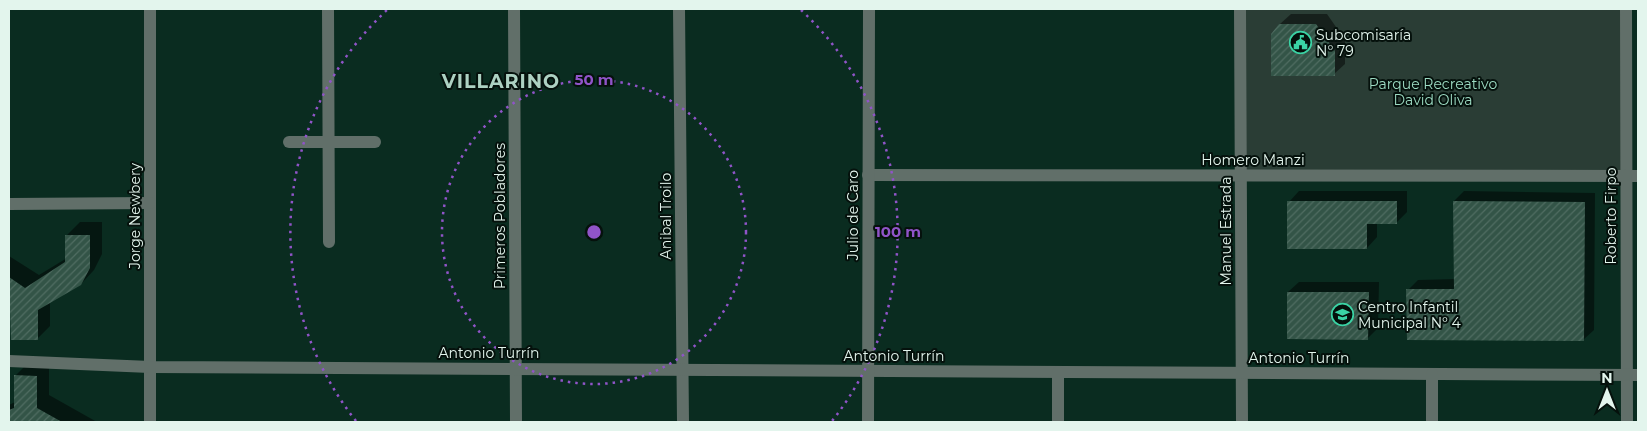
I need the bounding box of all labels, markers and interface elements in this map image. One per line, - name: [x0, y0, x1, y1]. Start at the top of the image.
- place label: Subcomisaría N° 79: [1316, 26, 1411, 60]
- public building icon: Subcomisaría N° 79: [1288, 31, 1312, 55]
- district label: VILLARINO: [441, 70, 560, 93]
- text: 50 m: [574, 70, 614, 89]
- park label: Parque Recreativo David Oliva: [1369, 75, 1498, 109]
- street label: Primeros Pobladores: [491, 143, 509, 289]
- street label: Homero Manzi: [1201, 151, 1305, 169]
- street label: Jorge Newbery: [126, 163, 144, 270]
- street label: Roberto Firpo: [1602, 167, 1620, 264]
- street label: Julio de Caro: [844, 170, 862, 261]
- street label: Anibal Troilo: [657, 172, 675, 259]
- street label: Manuel Estrada: [1217, 176, 1235, 286]
- text: 100 m: [875, 222, 921, 241]
- centre of rings: [585, 223, 603, 241]
- place label: Centro Infantil Municipal N° 4: [1358, 298, 1462, 332]
- school or university icon: Centro Infantil Municipal N° 4: [1330, 303, 1354, 327]
- street label: Antonio Turrín: [439, 344, 539, 362]
- street label: Antonio Turrín: [844, 347, 944, 365]
- street label: Antonio Turrín: [1249, 349, 1349, 367]
- north arrow: [1582, 366, 1632, 416]
- text: N: [1601, 369, 1613, 387]

